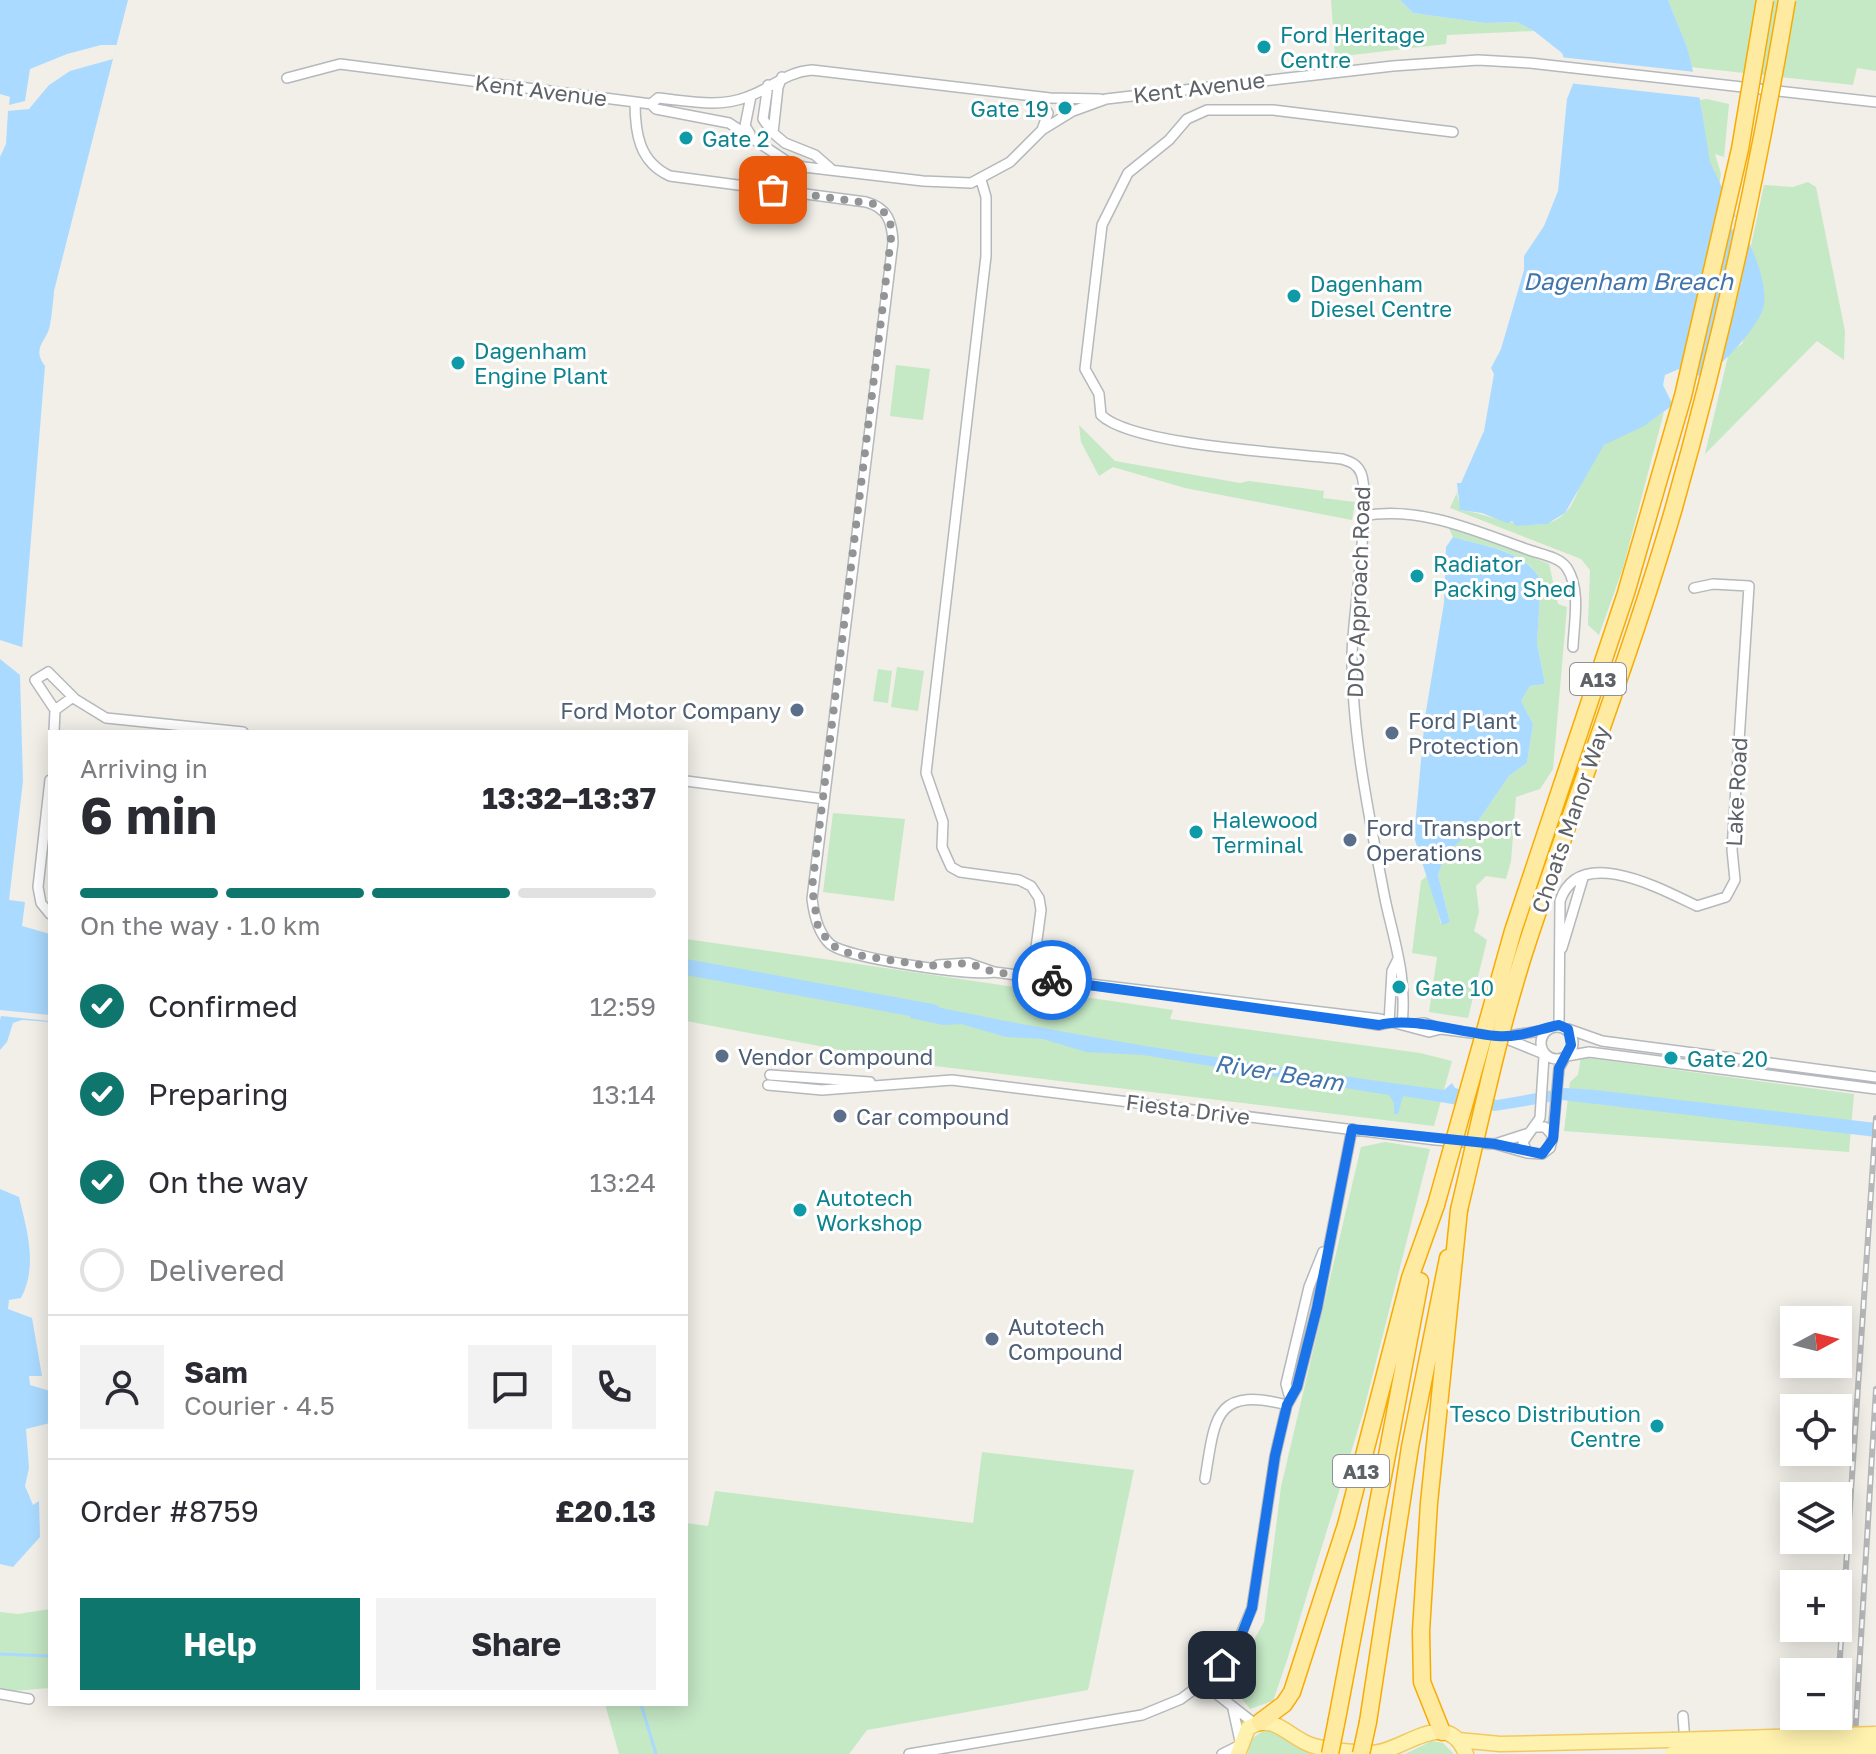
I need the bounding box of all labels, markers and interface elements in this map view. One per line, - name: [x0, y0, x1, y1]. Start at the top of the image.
- place label: Ford Heritage Centre: [1280, 21, 1425, 73]
- marker: Ford Heritage Centre: [1255, 38, 1273, 56]
- street label: Kent Avenue: [1131, 66, 1267, 108]
- street label: Kent Avenue: [473, 69, 609, 111]
- place label: Gate 19: [970, 95, 1049, 122]
- marker: Gate 19: [1056, 99, 1074, 117]
- place label: Gate 2: [702, 125, 770, 152]
- marker: Gate 2: [677, 129, 695, 147]
- pin: [739, 156, 807, 224]
- icon: bag: [751, 168, 795, 212]
- water label: Dagenham Breach: [1523, 266, 1734, 296]
- place label: Dagenham Diesel Centre: [1310, 270, 1452, 322]
- marker: Dagenham Diesel Centre: [1285, 287, 1303, 305]
- place label: Dagenham Engine Plant: [474, 337, 608, 389]
- marker: Dagenham Engine Plant: [449, 354, 467, 372]
- street label: DDC Approach Road: [1341, 486, 1375, 698]
- place label: Radiator Packing Shed: [1433, 550, 1576, 602]
- marker: Radiator Packing Shed: [1408, 567, 1426, 585]
- road number: A13: [1570, 663, 1626, 695]
- place label: Ford Motor Company: [560, 697, 781, 724]
- marker: Ford Motor Company: [788, 701, 806, 719]
- place label: Ford Plant Protection: [1408, 707, 1519, 759]
- street label: Choats Manor Way: [1525, 722, 1615, 916]
- marker: Ford Plant Protection: [1383, 724, 1401, 742]
- street label: Lake Road: [1720, 737, 1752, 847]
- text: Arriving in: [80, 753, 208, 784]
- text: 13:32–13:37: [482, 780, 656, 816]
- text: 6 min: [80, 783, 217, 845]
- place label: Halewood Terminal: [1212, 806, 1318, 858]
- place label: Ford Transport Operations: [1366, 814, 1522, 866]
- marker: Halewood Terminal: [1187, 823, 1205, 841]
- marker: Ford Transport Operations: [1341, 831, 1359, 849]
- text: On the way · 1.0 km: [80, 910, 321, 941]
- courier: [1012, 940, 1092, 1020]
- icon: bike: [1030, 958, 1074, 1002]
- place label: Gate 10: [1415, 974, 1494, 1001]
- marker: Gate 10: [1390, 978, 1408, 996]
- icon: check: [80, 984, 124, 1028]
- text: Confirmed: [148, 988, 298, 1024]
- text: 12:59: [590, 991, 656, 1022]
- place label: Vendor Compound: [738, 1043, 933, 1070]
- place label: Gate 20: [1687, 1045, 1768, 1072]
- marker: Vendor Compound: [713, 1047, 731, 1065]
- water label: River Beam: [1213, 1048, 1347, 1097]
- marker: Gate 20: [1662, 1049, 1680, 1067]
- icon: check: [80, 1072, 124, 1116]
- text: Preparing: [148, 1076, 289, 1112]
- text: 13:14: [592, 1079, 656, 1110]
- street label: Fiesta Drive: [1124, 1088, 1252, 1130]
- place label: Car compound: [856, 1103, 1009, 1130]
- marker: Car compound: [831, 1107, 849, 1125]
- icon: check: [80, 1160, 124, 1204]
- text: On the way: [148, 1164, 308, 1200]
- text: 13:24: [589, 1167, 656, 1198]
- place label: Autotech Workshop: [816, 1184, 922, 1236]
- marker: Autotech Workshop: [791, 1201, 809, 1219]
- text: Delivered: [148, 1252, 285, 1288]
- north arrow: [1780, 1306, 1852, 1378]
- map controls: [1780, 1306, 1852, 1730]
- place label: Autotech Compound: [1008, 1313, 1123, 1365]
- marker: Autotech Compound: [983, 1330, 1001, 1348]
- button: person: [80, 1345, 164, 1429]
- button: chat: [468, 1345, 552, 1429]
- button: phone: [572, 1345, 656, 1429]
- text: Sam: [184, 1354, 248, 1390]
- text: Courier · 4.5: [184, 1390, 335, 1421]
- button: locate: [1780, 1394, 1852, 1466]
- place label: Tesco Distribution Centre: [1450, 1400, 1641, 1452]
- marker: Tesco Distribution Centre: [1648, 1417, 1666, 1435]
- road number: A13: [1333, 1455, 1389, 1487]
- button: layers: [1780, 1482, 1852, 1554]
- text: Order #8759: [80, 1493, 259, 1529]
- text: £20.13: [555, 1493, 656, 1529]
- button: +: [1780, 1570, 1852, 1642]
- button: Help: [80, 1598, 360, 1690]
- button: Share: [376, 1598, 656, 1690]
- pin: [1188, 1631, 1256, 1699]
- icon: home: [1200, 1643, 1244, 1687]
- button: −: [1780, 1658, 1852, 1730]

